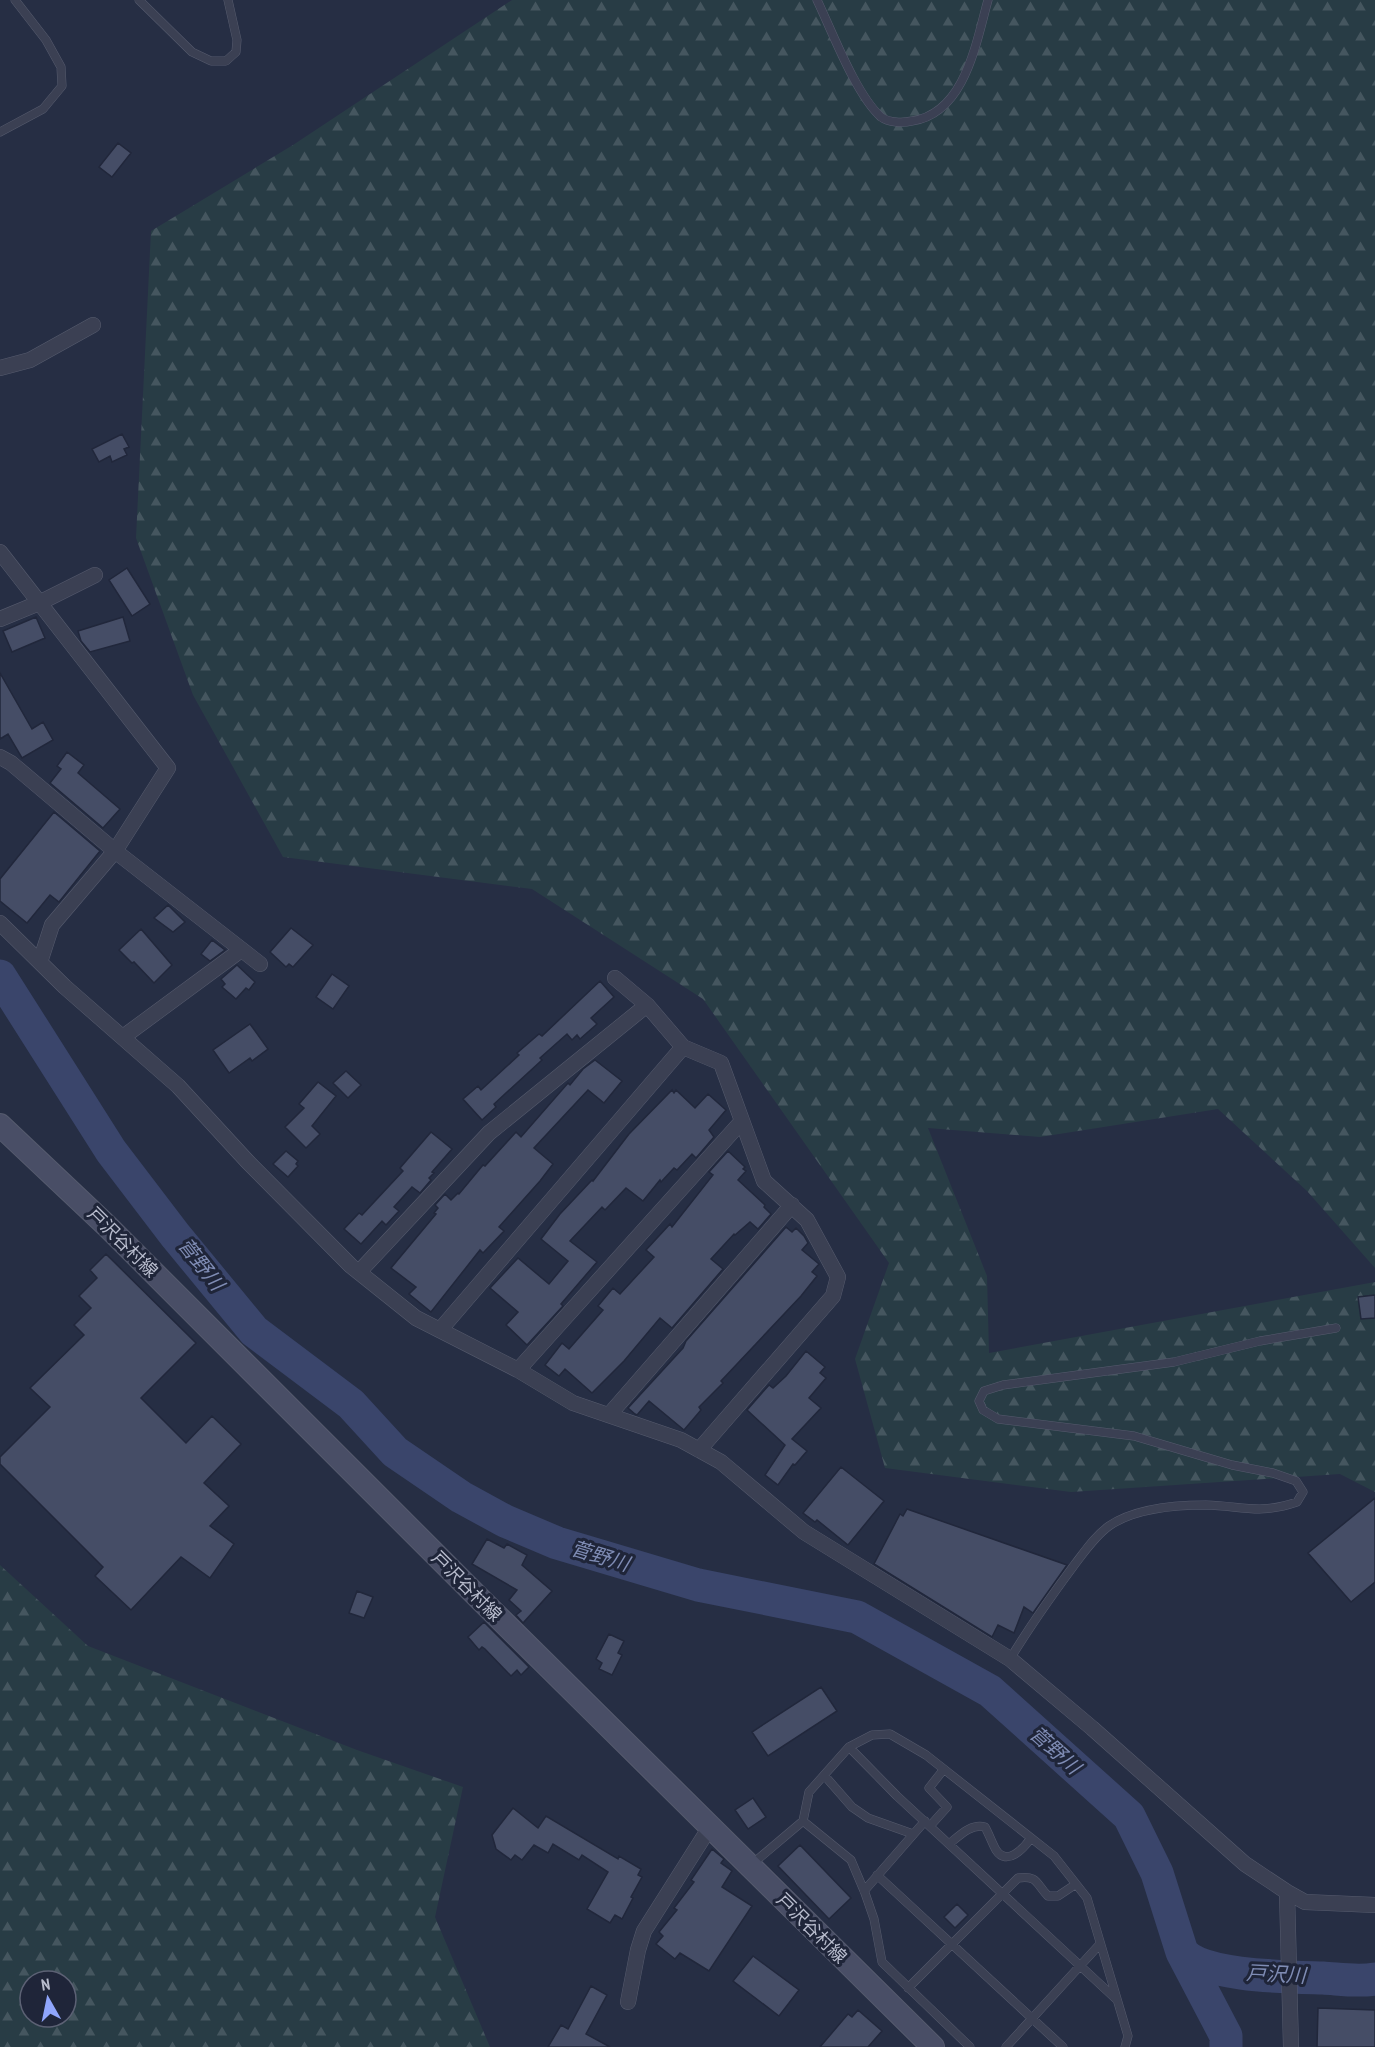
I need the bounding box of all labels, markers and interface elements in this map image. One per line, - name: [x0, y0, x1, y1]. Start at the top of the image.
- street label: 戸沢谷村線: [83, 1202, 163, 1282]
- water label: 菅野川: [172, 1232, 231, 1297]
- water label: 菅野川: [568, 1535, 634, 1578]
- street label: 戸沢谷村線: [427, 1546, 507, 1626]
- water label: 菅野川: [1024, 1720, 1087, 1781]
- street label: 戸沢谷村線: [772, 1888, 852, 1968]
- water label: 戸沢川: [1245, 1959, 1309, 1989]
- north arrow: [18, 1969, 78, 2029]
- text: N: [40, 1974, 51, 1995]

